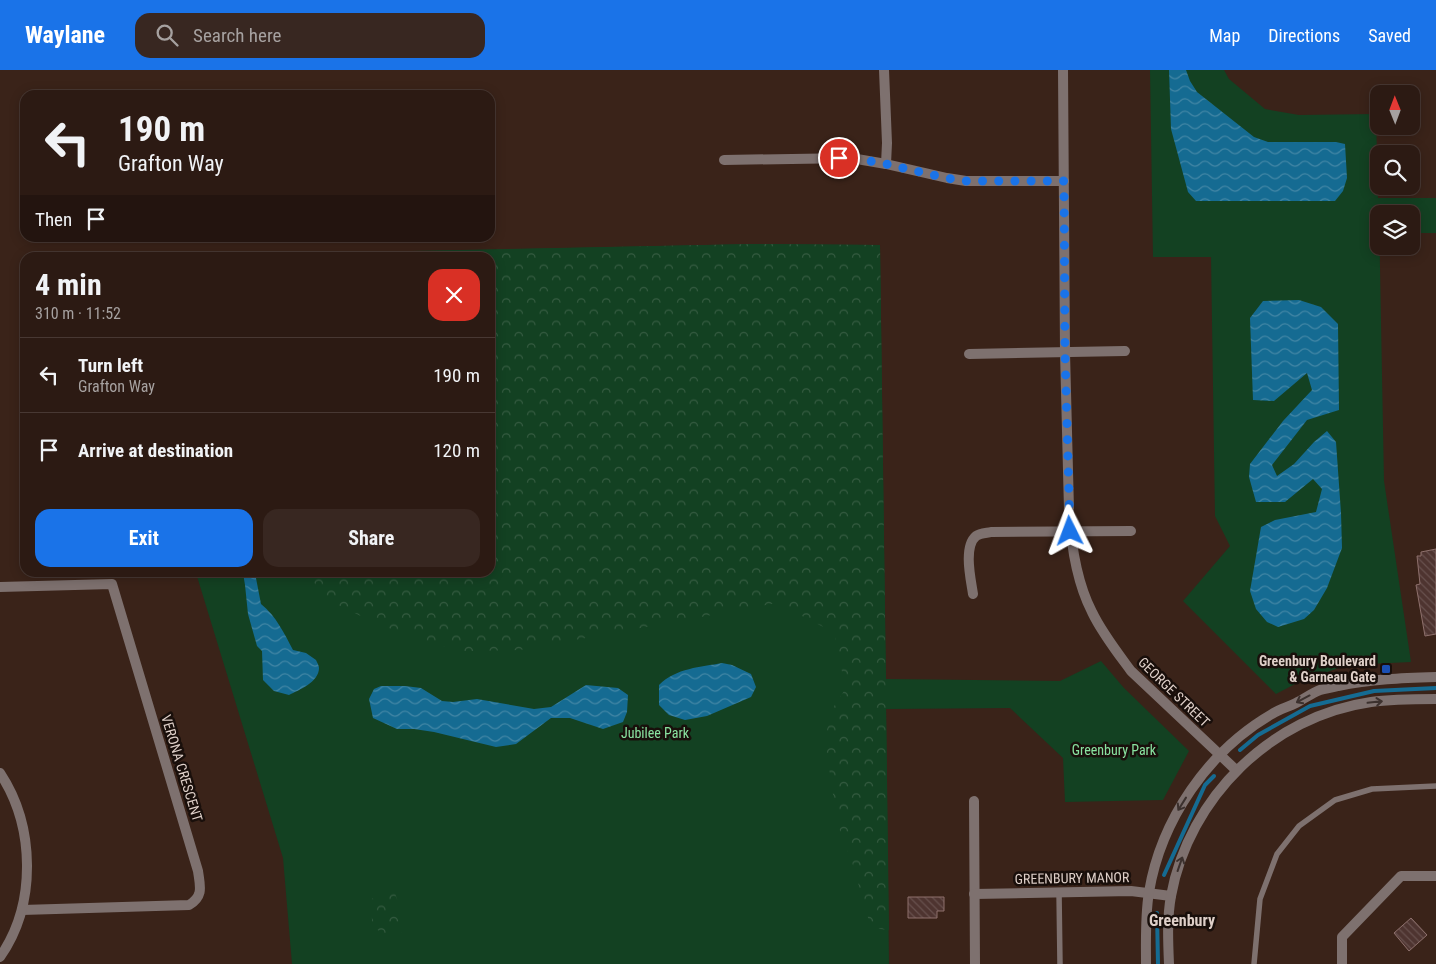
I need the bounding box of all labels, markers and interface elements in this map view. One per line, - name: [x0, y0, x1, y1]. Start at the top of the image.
- search box: [135, 13, 485, 58]
- text: Waylane: [25, 21, 105, 49]
- icon: search: [153, 21, 181, 49]
- text: Search here: [193, 24, 281, 47]
- text: Map: [1209, 25, 1240, 46]
- text: Directions: [1268, 25, 1340, 46]
- text: Saved: [1368, 25, 1411, 46]
- north arrow: [1370, 85, 1420, 135]
- map controls: [1370, 85, 1420, 255]
- text: 190 m: [118, 109, 205, 150]
- icon: left: [35, 110, 100, 175]
- pin: [818, 137, 860, 179]
- icon: arrive: [825, 144, 853, 172]
- button: search: [1370, 145, 1420, 195]
- text: Grafton Way: [118, 151, 224, 176]
- icon: arrive: [82, 205, 110, 233]
- button: layers: [1370, 205, 1420, 255]
- text: Then: [35, 208, 72, 231]
- text: 4 min: [35, 267, 102, 302]
- button: close: [428, 269, 480, 321]
- text: 310 m · 11:52: [35, 304, 121, 323]
- text: Turn left: [78, 354, 143, 377]
- icon: left: [35, 361, 63, 389]
- text: 190 m: [433, 364, 480, 387]
- text: Grafton Way: [78, 377, 155, 396]
- icon: arrive: [35, 436, 63, 464]
- text: Arrive at destination: [78, 439, 233, 462]
- text: 120 m: [433, 439, 480, 462]
- position arrow: [1043, 504, 1095, 556]
- button: Exit: [35, 509, 253, 567]
- button: Share: [263, 509, 480, 567]
- place label: Greenbury Boulevard & Garneau Gate: [1259, 653, 1376, 685]
- street label: GEORGE STREET: [1135, 654, 1213, 730]
- marker: Greenbury Boulevard & Garneau Gate: [1380, 663, 1392, 675]
- one-way arrow: [1296, 695, 1311, 704]
- one-way arrow: [1366, 697, 1382, 707]
- street label: VERONA CRESCENT: [158, 713, 206, 823]
- park label: Jubilee Park: [621, 725, 690, 741]
- park label: Greenbury Park: [1072, 742, 1157, 758]
- one-way arrow: [1177, 796, 1187, 810]
- one-way arrow: [1176, 857, 1185, 872]
- street label: GREENBURY MANOR: [1014, 869, 1130, 887]
- district label: Greenbury: [1149, 911, 1215, 930]

